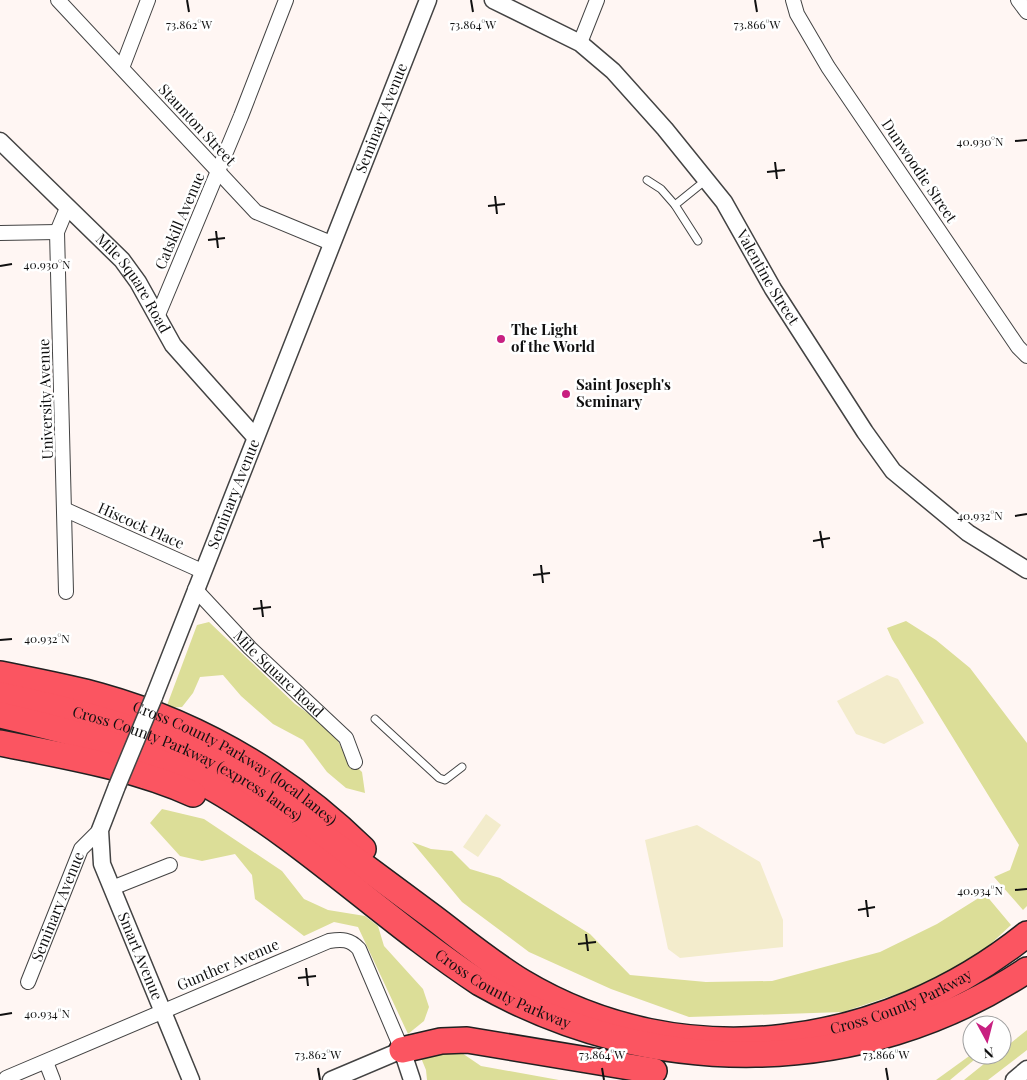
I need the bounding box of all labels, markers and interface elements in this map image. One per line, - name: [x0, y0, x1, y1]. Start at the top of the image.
- text: 73.862°W: [166, 16, 212, 32]
- text: 73.864°W: [450, 16, 496, 32]
- text: 73.866°W: [734, 16, 780, 32]
- street label: Seminary Avenue: [350, 60, 411, 176]
- street label: Staunton Street: [155, 79, 241, 170]
- street label: Dunwoodie Street: [878, 115, 962, 227]
- text: 40.930°N: [957, 133, 1004, 149]
- street label: Catskill Avenue: [150, 169, 209, 272]
- street label: Valentine Street: [732, 225, 805, 329]
- street label: Mile Square Road: [92, 229, 176, 337]
- text: 40.930°N: [24, 256, 71, 272]
- place label: The Light of the World: [511, 319, 595, 356]
- marker: The Light of the World: [495, 333, 507, 345]
- street label: University Avenue: [33, 338, 57, 460]
- place label: Saint Joseph's Seminary: [576, 374, 671, 411]
- marker: Saint Joseph's Seminary: [560, 388, 572, 400]
- street label: Seminary Avenue: [202, 436, 263, 552]
- street label: Hiscock Place: [95, 497, 188, 553]
- text: 40.932°N: [957, 507, 1003, 523]
- street label: Mile Square Road: [229, 626, 329, 721]
- text: 40.932°N: [24, 630, 70, 646]
- street label: Cross County Parkway (local lanes): [130, 696, 341, 829]
- street label: Cross County Parkway (express lanes): [70, 701, 306, 826]
- street label: Seminary Avenue: [26, 849, 88, 964]
- text: 40.934°N: [957, 882, 1003, 898]
- street label: Smart Avenue: [114, 909, 168, 1003]
- street label: Gunther Avenue: [174, 934, 282, 995]
- street label: Cross County Parkway: [431, 944, 574, 1033]
- street label: Cross County Parkway: [828, 963, 976, 1038]
- text: 40.934°N: [24, 1005, 70, 1021]
- north arrow: [962, 1015, 1012, 1065]
- text: N: [982, 1043, 995, 1063]
- text: 73.862°W: [295, 1046, 341, 1062]
- text: 73.864°W: [579, 1046, 625, 1062]
- text: 73.866°W: [863, 1046, 909, 1062]

